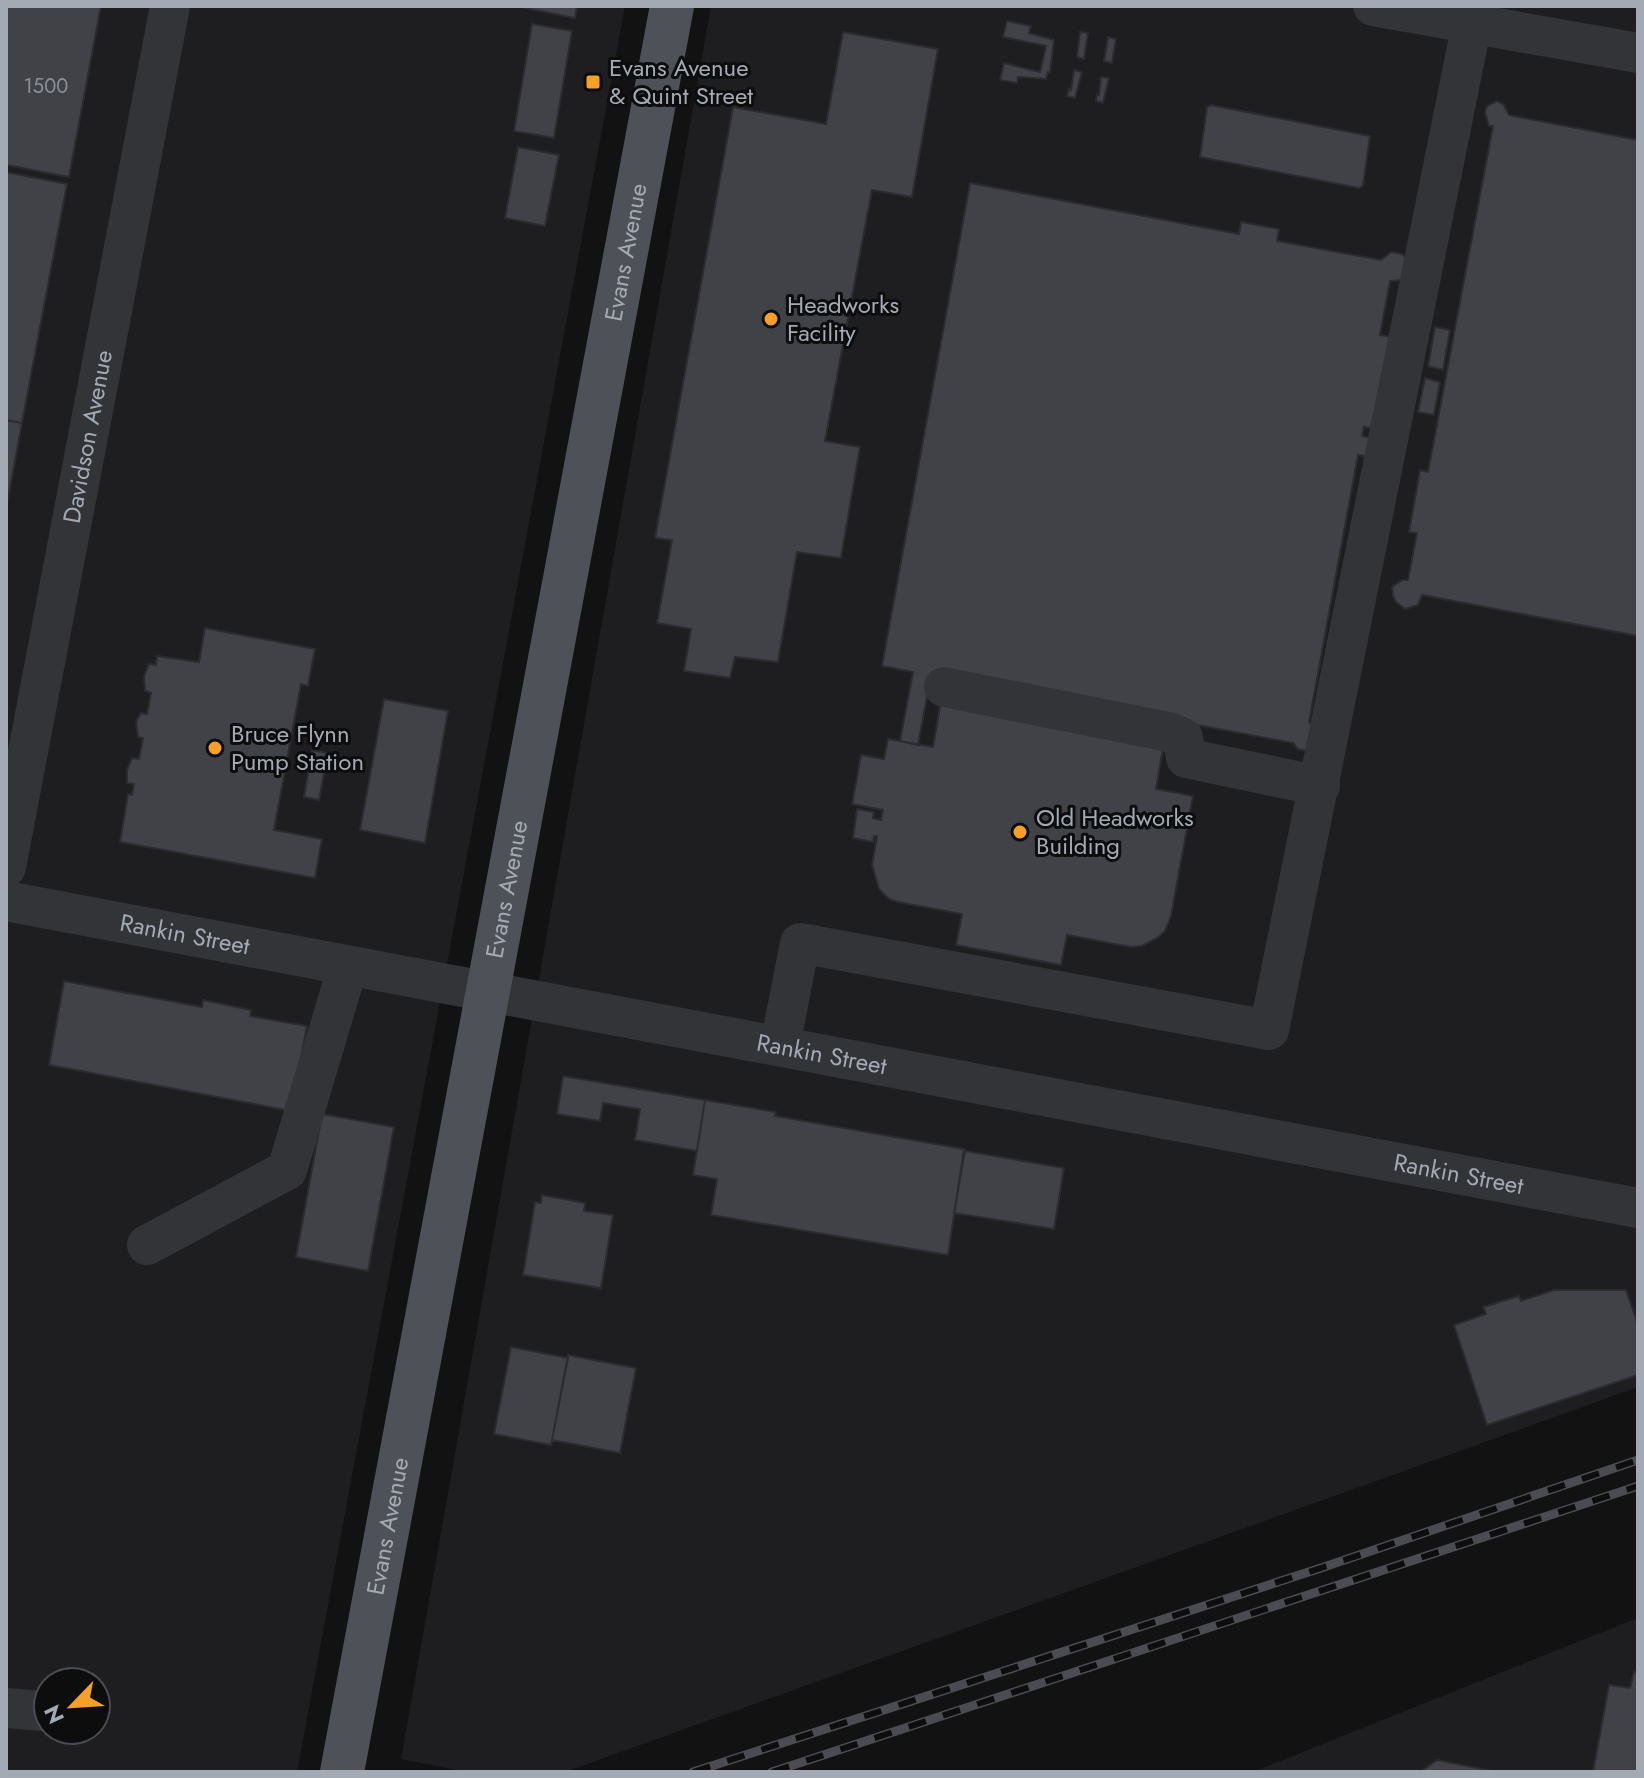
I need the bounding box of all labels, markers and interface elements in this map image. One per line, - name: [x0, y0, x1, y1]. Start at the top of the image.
- place label: Evans Avenue & Quint Street: [609, 50, 753, 113]
- house number: 1500: [24, 72, 68, 101]
- marker: Evans Avenue & Quint Street: [584, 73, 602, 91]
- street label: Evans Avenue: [595, 180, 656, 324]
- place label: Headworks Facility: [787, 287, 899, 350]
- marker: Headworks Facility: [762, 310, 780, 328]
- street label: Davidson Avenue: [54, 347, 121, 526]
- place label: Bruce Flynn Pump Station: [231, 716, 364, 779]
- marker: Bruce Flynn Pump Station: [206, 739, 224, 757]
- place label: Old Headworks Building: [1036, 800, 1194, 863]
- street label: Evans Avenue: [476, 817, 536, 961]
- marker: Old Headworks Building: [1011, 823, 1029, 841]
- street label: Rankin Street: [117, 905, 253, 964]
- street label: Rankin Street: [754, 1025, 890, 1083]
- street label: Rankin Street: [1391, 1144, 1527, 1203]
- street label: Evans Avenue: [357, 1454, 417, 1598]
- north arrow: [32, 1666, 112, 1746]
- text: N: [36, 1700, 72, 1729]

